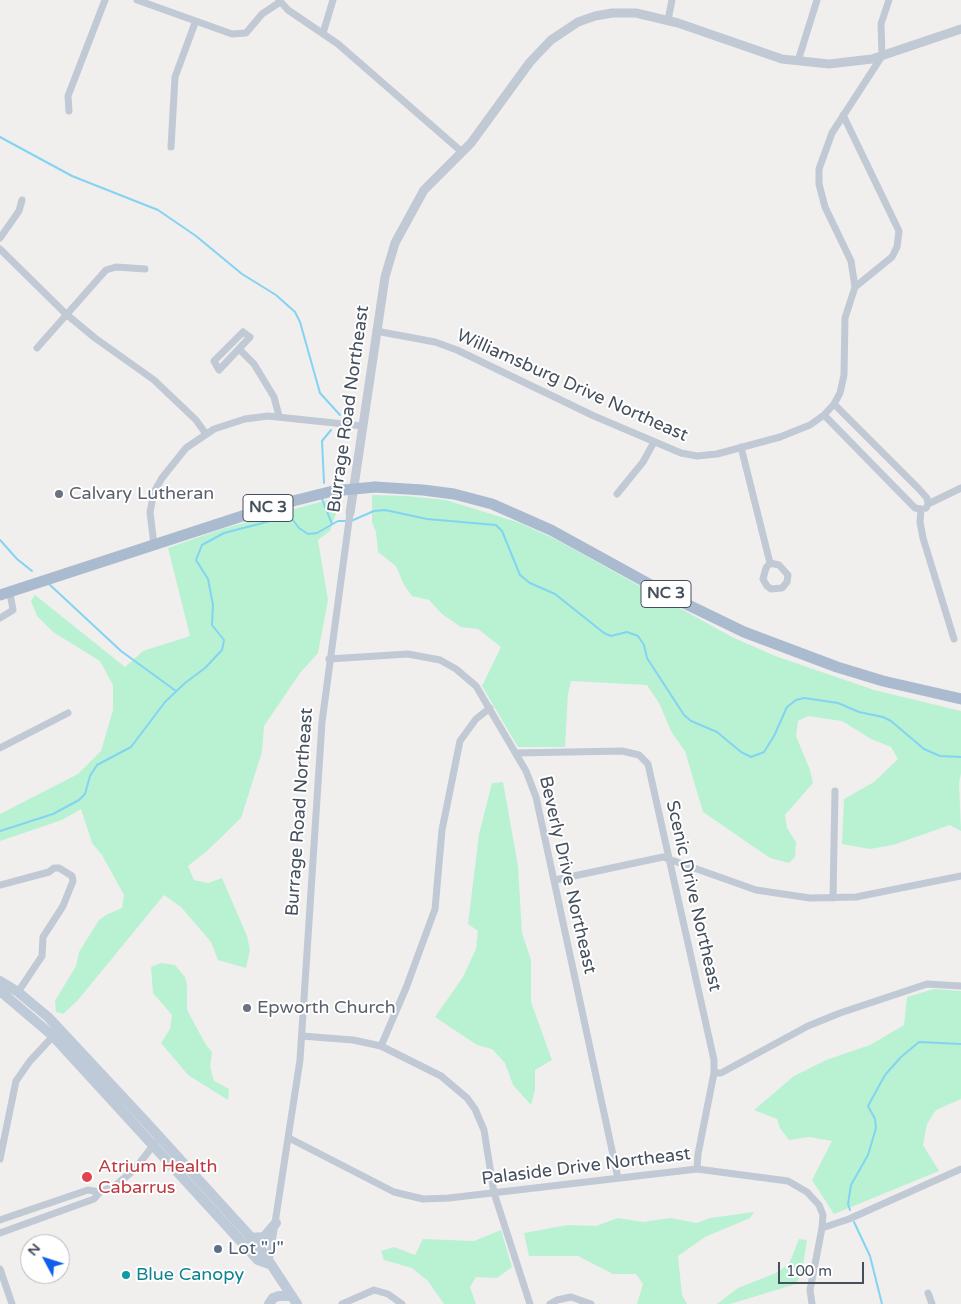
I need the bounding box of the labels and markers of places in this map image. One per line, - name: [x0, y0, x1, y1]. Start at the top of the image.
- place label: Calvary Lutheran: [69, 483, 214, 505]
- marker: Calvary Lutheran: [53, 488, 65, 500]
- place label: Epworth Church: [257, 997, 396, 1019]
- marker: Epworth Church: [241, 1002, 253, 1014]
- place label: Atrium Health Cabarrus: [98, 1156, 217, 1198]
- marker: Atrium Health Cabarrus: [80, 1170, 94, 1184]
- place label: Lot "J": [228, 1238, 284, 1260]
- marker: Lot "J": [212, 1243, 224, 1255]
- place label: Blue Canopy: [136, 1264, 244, 1286]
- marker: Blue Canopy: [120, 1269, 132, 1281]

